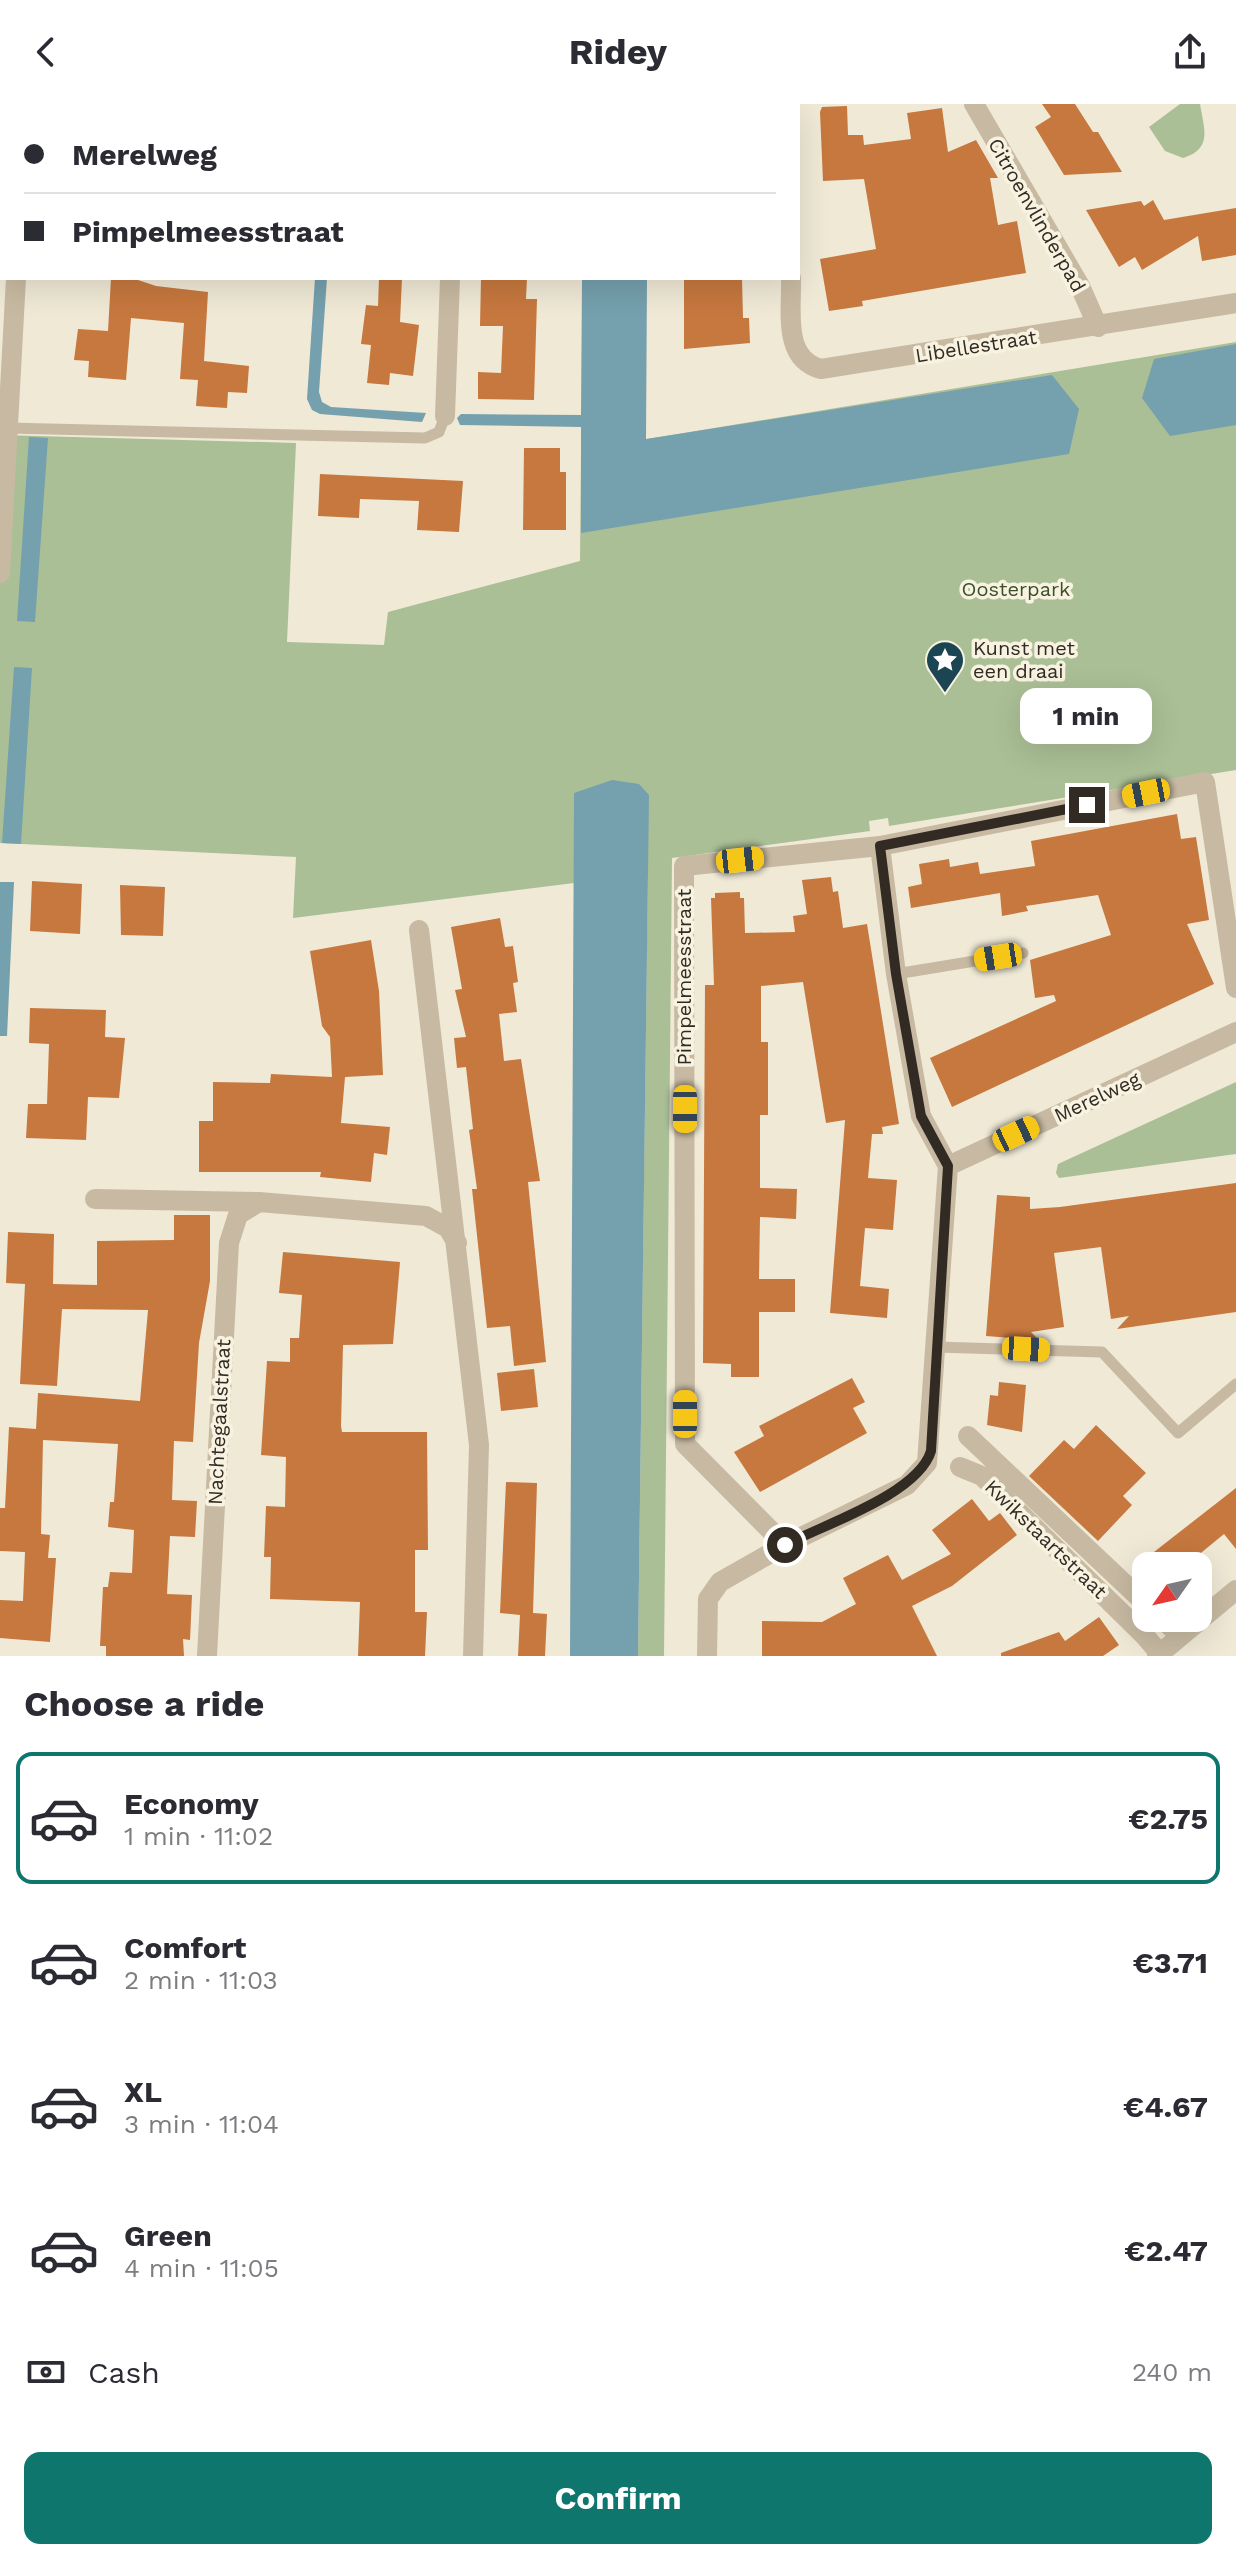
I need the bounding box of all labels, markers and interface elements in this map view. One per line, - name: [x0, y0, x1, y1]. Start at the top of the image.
- icon: back: [24, 30, 68, 74]
- icon: share: [1168, 30, 1212, 74]
- text: Ridey: [569, 31, 667, 73]
- street label: Citroenvlinderpad: [983, 134, 1091, 296]
- text: Merelweg: [72, 137, 217, 172]
- text: Pimpelmeesstraat: [72, 214, 344, 249]
- street label: Libellestraat: [914, 324, 1039, 367]
- park label: Oosterpark: [962, 577, 1070, 601]
- place label: Kunst met een draai: [973, 636, 1075, 683]
- place icon: Kunst met een draai: [924, 639, 966, 694]
- callout: 1 min: [1021, 689, 1153, 745]
- text: 1 min: [1053, 701, 1119, 731]
- car: [1120, 777, 1172, 809]
- route end: [1069, 787, 1105, 823]
- car: [715, 846, 765, 874]
- street label: Pimpelmeesstraat: [672, 888, 696, 1065]
- car: [972, 941, 1024, 973]
- street label: Merelweg: [1050, 1066, 1144, 1127]
- car: [673, 1085, 697, 1133]
- car: [989, 1113, 1043, 1155]
- car: [1001, 1336, 1051, 1362]
- street label: Nachtegaalstraat: [203, 1338, 235, 1506]
- car: [673, 1390, 697, 1438]
- street label: Kwikstaartstraat: [980, 1475, 1112, 1604]
- route start: [767, 1527, 803, 1563]
- north arrow: [1132, 1552, 1212, 1632]
- map controls: [1132, 1552, 1212, 1632]
- text: Choose a ride: [24, 1683, 264, 1725]
- icon: car: [28, 1782, 100, 1854]
- text: Economy: [124, 1786, 259, 1821]
- text: €2.75: [1128, 1801, 1208, 1836]
- text: 1 min · 11:02: [124, 1821, 273, 1851]
- icon: car: [28, 1926, 100, 1998]
- text: Comfort: [124, 1930, 246, 1965]
- text: €3.71: [1133, 1945, 1208, 1980]
- text: 2 min · 11:03: [124, 1965, 278, 1995]
- icon: car: [28, 2070, 100, 2142]
- text: XL: [124, 2074, 162, 2109]
- text: €4.67: [1123, 2089, 1208, 2124]
- text: 3 min · 11:04: [124, 2109, 279, 2139]
- icon: car: [28, 2214, 100, 2286]
- text: Green: [124, 2218, 212, 2253]
- text: €2.47: [1124, 2233, 1208, 2268]
- text: 4 min · 11:05: [124, 2253, 279, 2283]
- icon: cash: [24, 2350, 68, 2394]
- text: Cash: [88, 2355, 160, 2390]
- text: 240 m: [1132, 2357, 1212, 2387]
- button: Confirm: [24, 2452, 1212, 2544]

